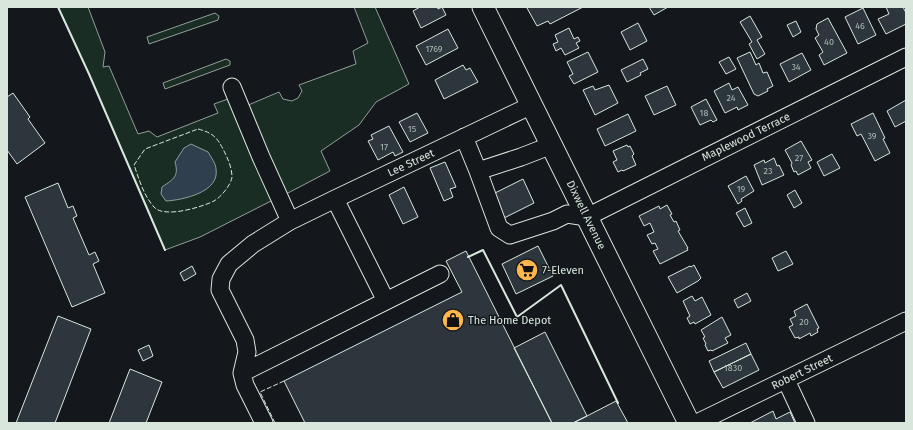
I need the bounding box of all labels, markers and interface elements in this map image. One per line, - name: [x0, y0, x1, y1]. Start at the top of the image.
- house number: 46: [855, 21, 865, 31]
- house number: 40: [824, 37, 834, 47]
- house number: 1769: [425, 44, 443, 54]
- house number: 34: [791, 62, 801, 72]
- house number: 24: [726, 93, 736, 103]
- house number: 18: [700, 108, 708, 118]
- street label: Maplewood Terrace: [700, 110, 792, 164]
- house number: 15: [408, 124, 417, 134]
- house number: 39: [867, 131, 877, 141]
- house number: 17: [380, 142, 388, 152]
- street label: Lee Street: [386, 147, 436, 179]
- house number: 27: [795, 153, 803, 163]
- house number: 23: [764, 166, 772, 176]
- street label: Dixwell Avenue: [564, 178, 608, 252]
- house number: 19: [737, 184, 746, 194]
- supermarket icon: 7-Eleven: [514, 257, 540, 283]
- place label: 7-Eleven: [542, 264, 584, 277]
- shop icon: The Home Depot: [440, 307, 466, 333]
- place label: The Home Depot: [468, 314, 551, 327]
- house number: 20: [799, 317, 809, 327]
- street label: Robert Street: [769, 352, 835, 392]
- house number: 1830: [724, 363, 742, 373]

